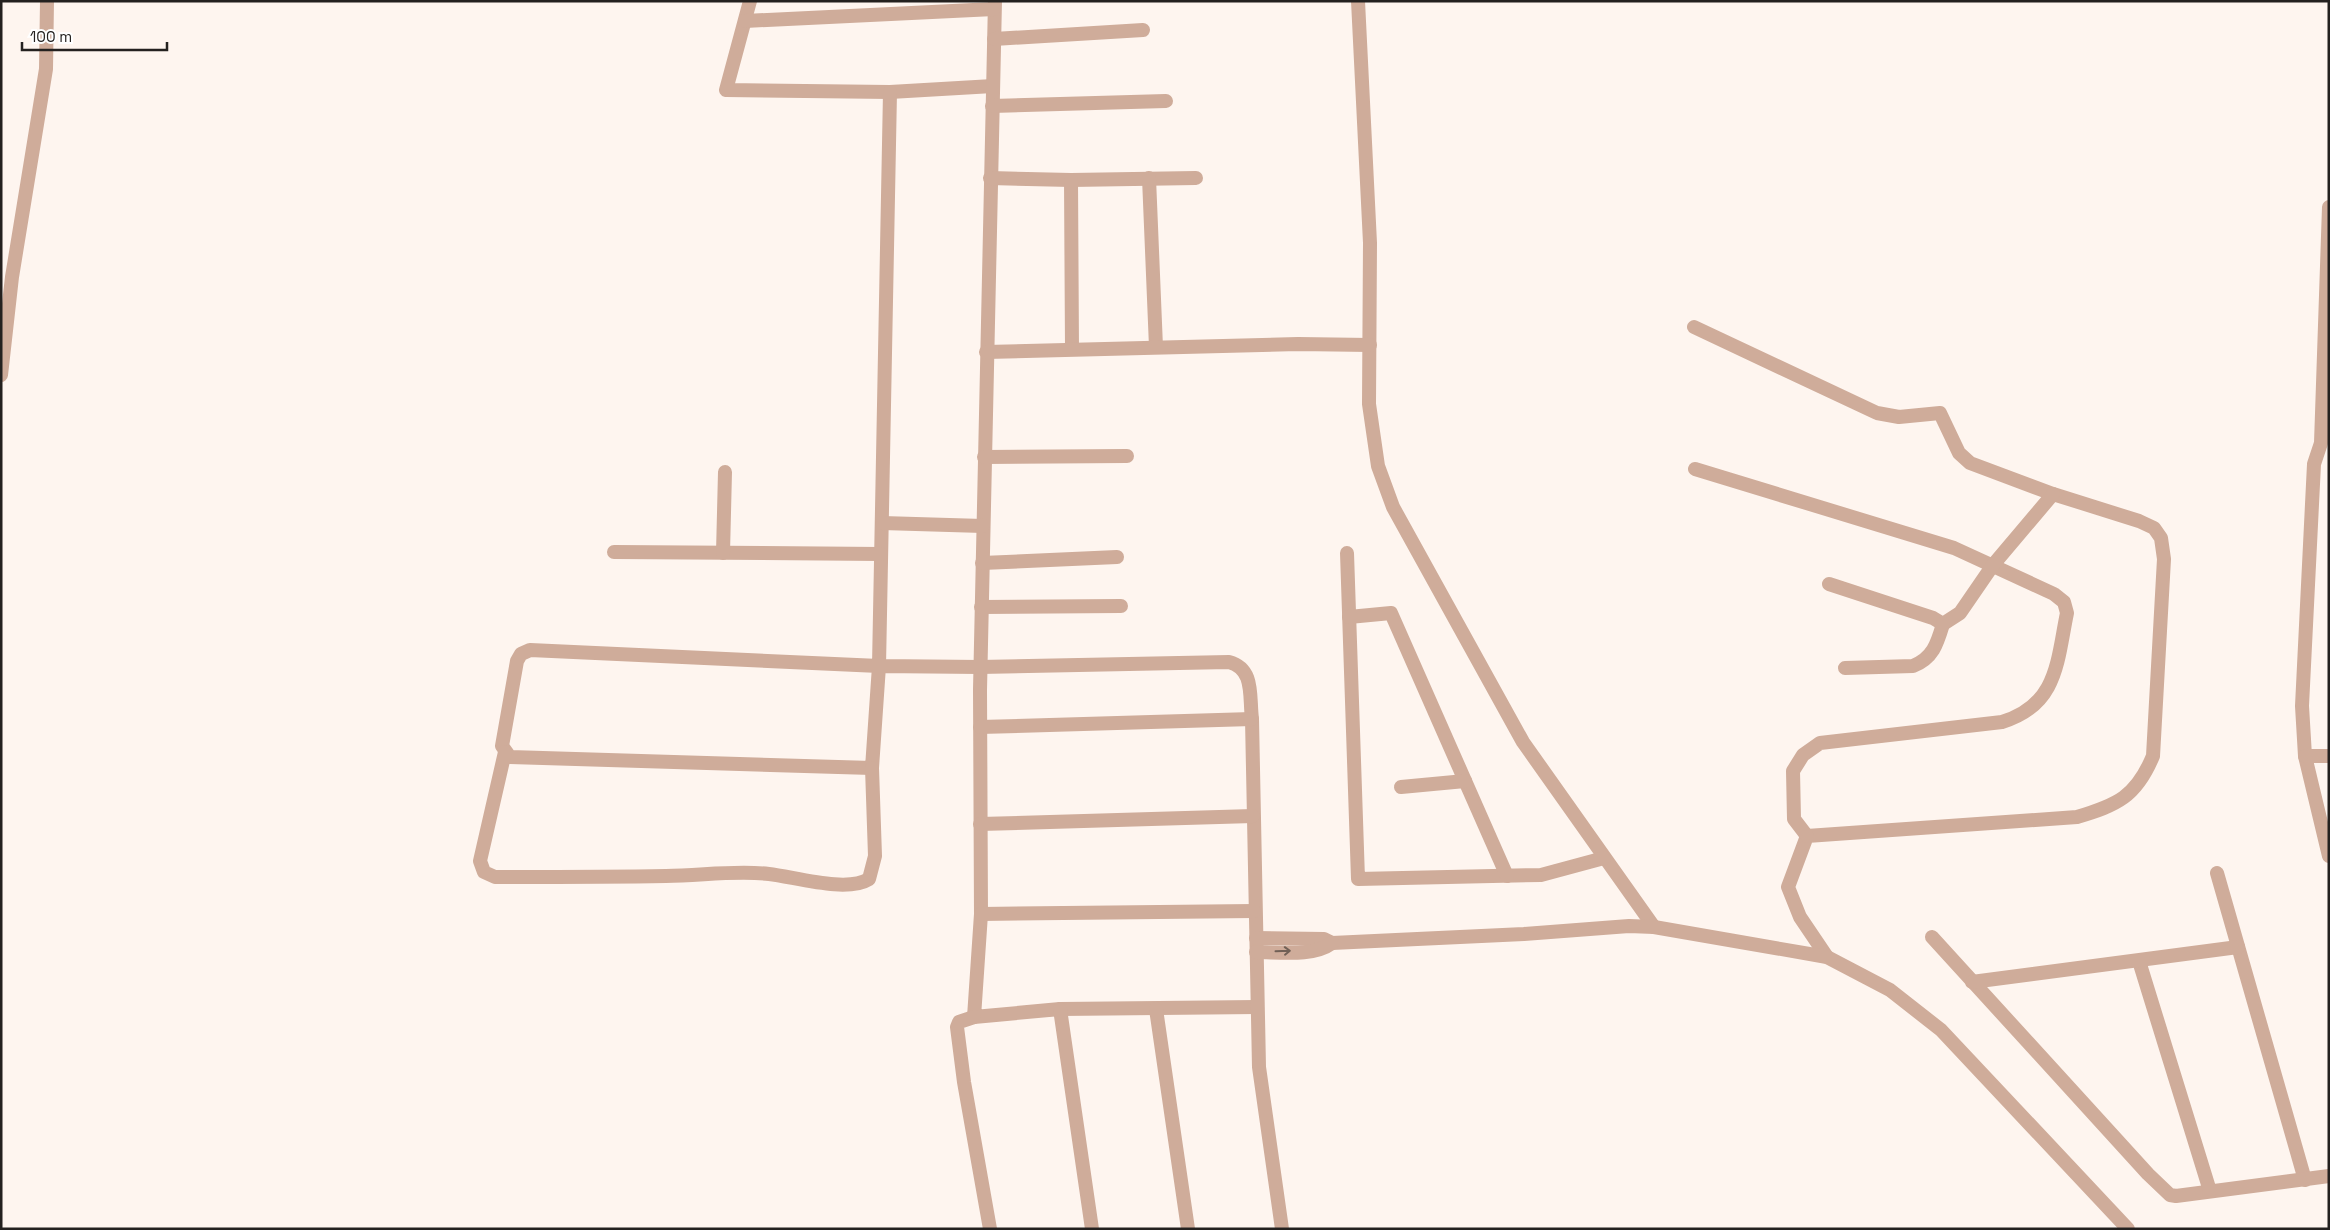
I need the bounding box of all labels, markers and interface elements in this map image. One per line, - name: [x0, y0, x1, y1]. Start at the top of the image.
- scale bar: [22, 20, 168, 52]
- text: 100 m: [30, 27, 72, 46]
- one-way arrow: [1275, 947, 1291, 956]

